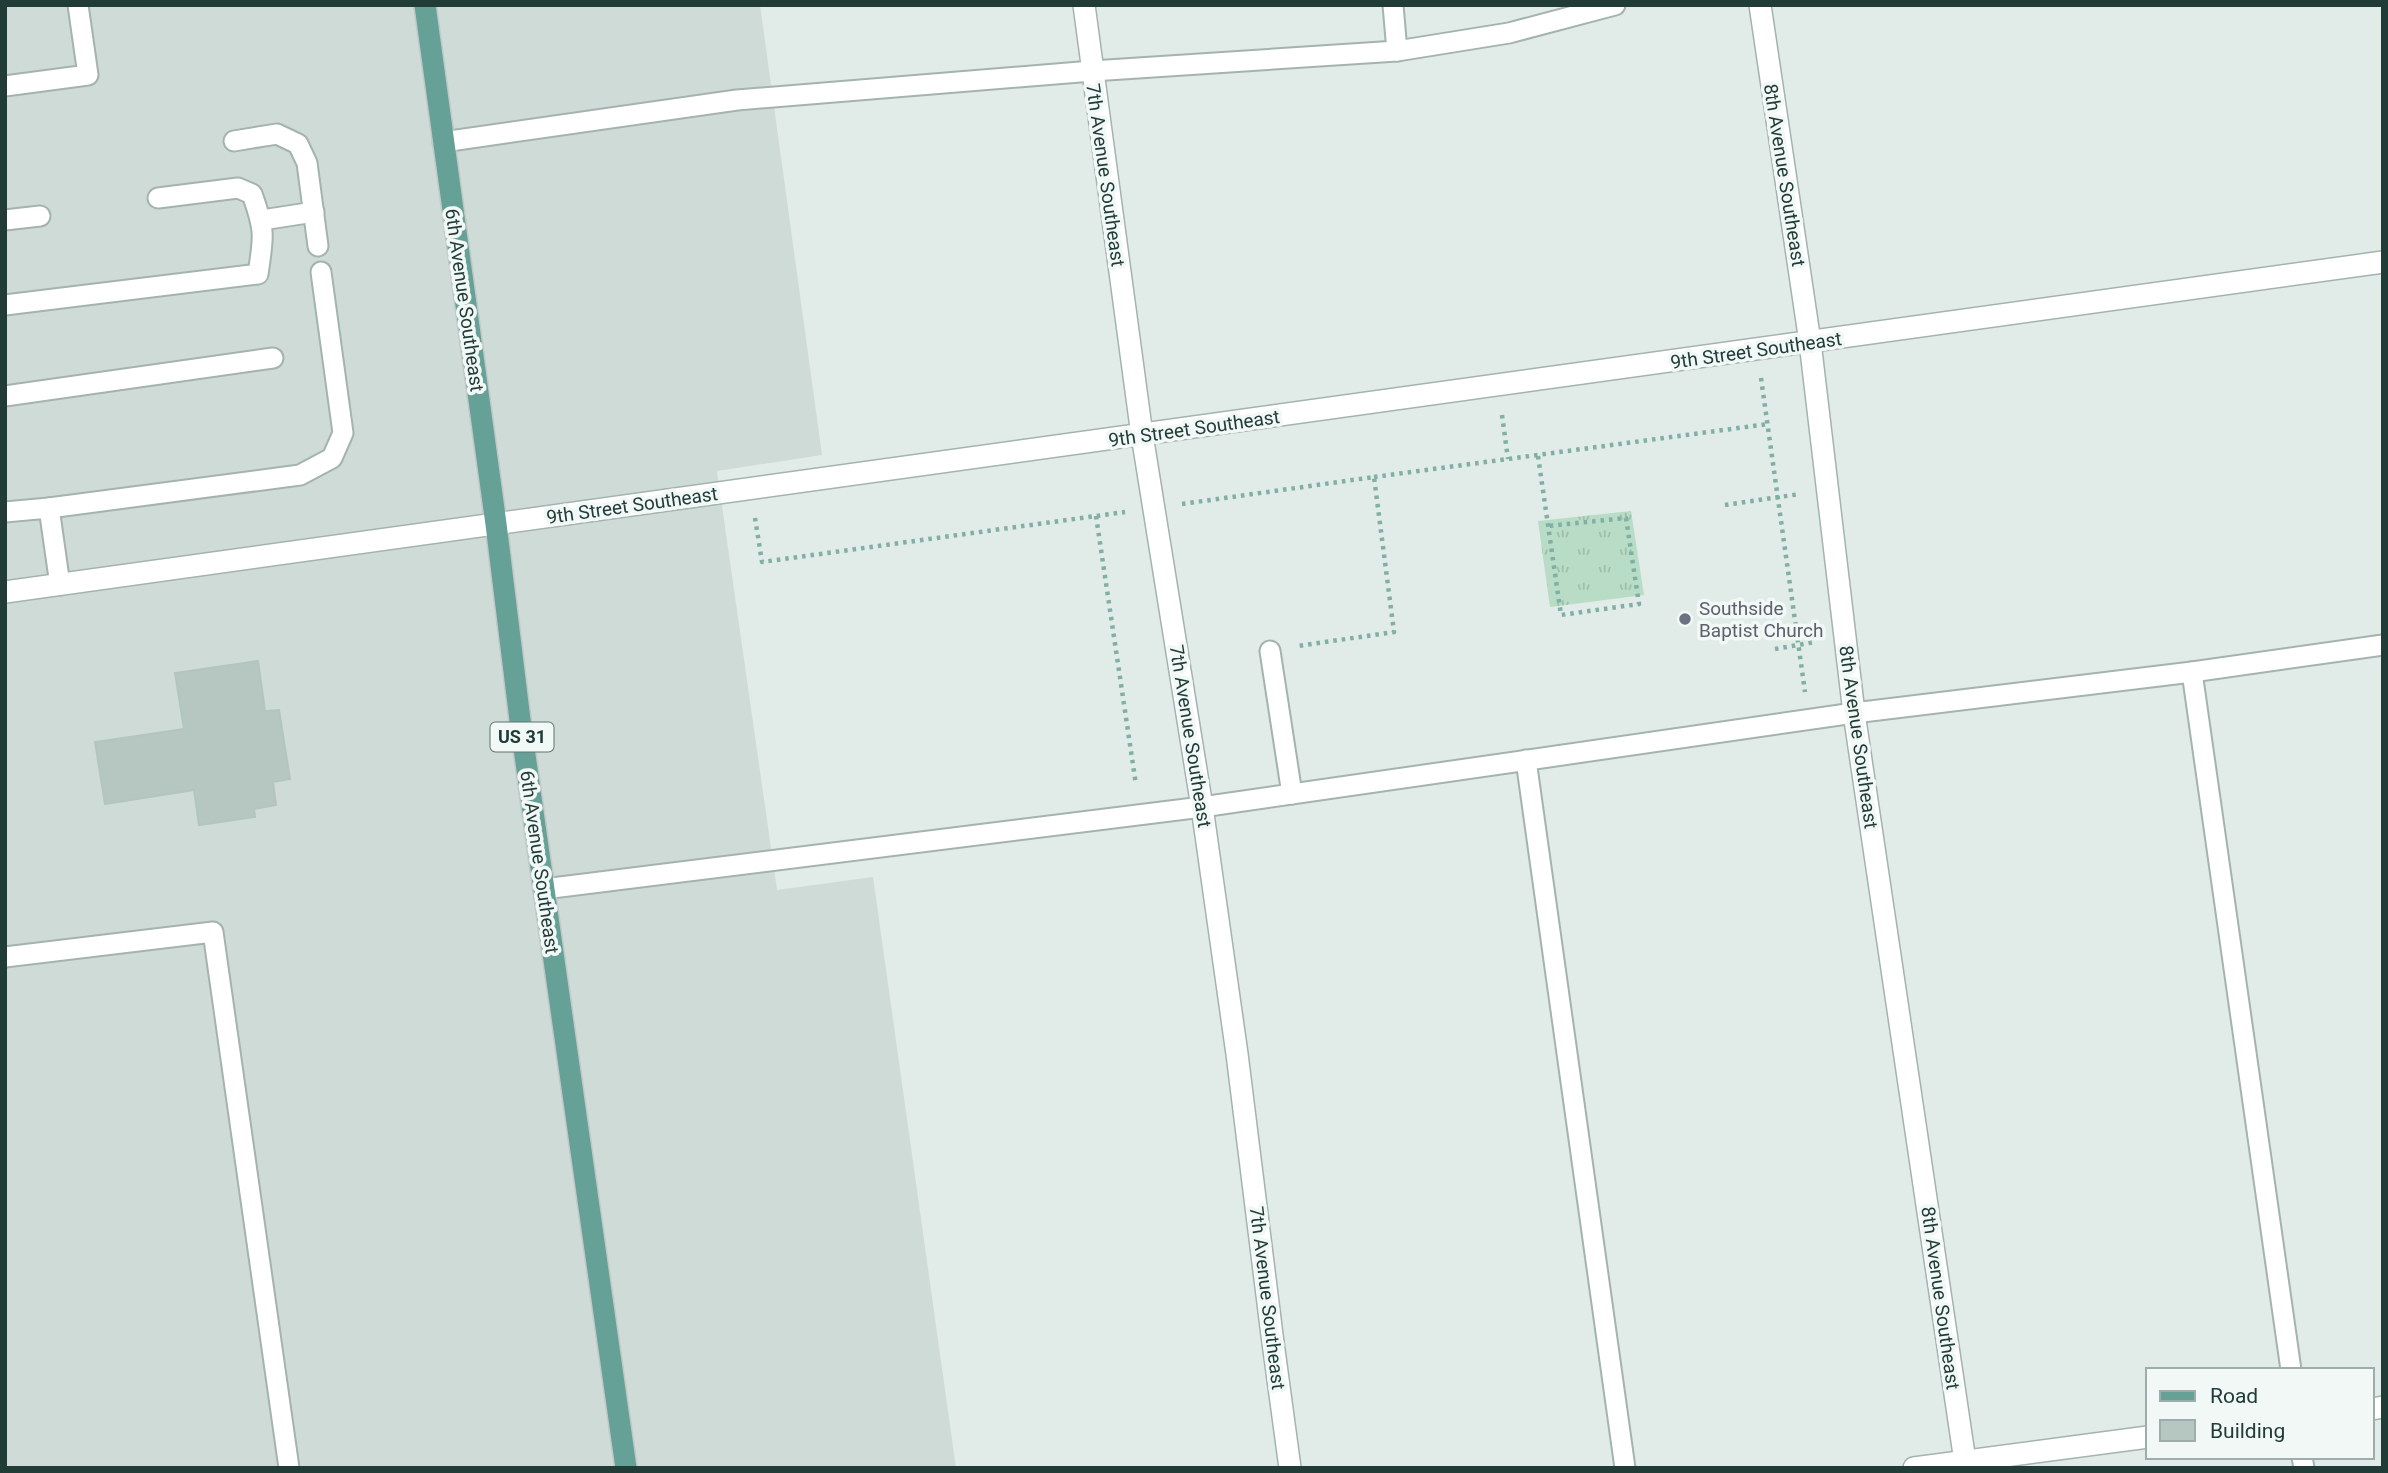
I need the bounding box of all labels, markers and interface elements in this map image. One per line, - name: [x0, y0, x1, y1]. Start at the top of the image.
- street label: 7th Avenue Southeast: [1081, 82, 1130, 268]
- street label: 8th Avenue Southeast: [1759, 82, 1810, 268]
- street label: 6th Avenue Southeast: [440, 207, 489, 393]
- street label: 9th Street Southeast: [1669, 327, 1843, 374]
- street label: 9th Street Southeast: [1107, 405, 1281, 452]
- street label: 9th Street Southeast: [545, 482, 719, 529]
- place label: Southside Baptist Church: [1699, 597, 1823, 642]
- marker: Southside Baptist Church: [1677, 611, 1693, 627]
- street label: 7th Avenue Southeast: [1165, 643, 1216, 829]
- street label: 8th Avenue Southeast: [1834, 644, 1883, 830]
- road number: US 31: [490, 722, 554, 752]
- street label: 6th Avenue Southeast: [515, 769, 564, 955]
- street label: 7th Avenue Southeast: [1245, 1205, 1290, 1391]
- street label: 8th Avenue Southeast: [1916, 1205, 1965, 1391]
- legend: [2146, 1368, 2374, 1459]
- text: Road: [2210, 1384, 2258, 1408]
- text: Building: [2210, 1419, 2285, 1443]

